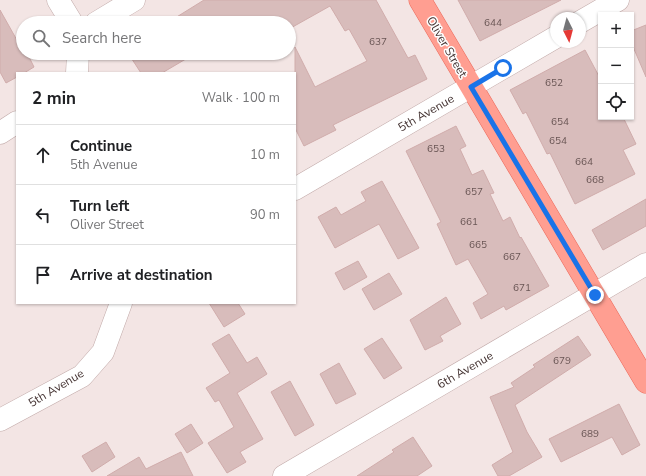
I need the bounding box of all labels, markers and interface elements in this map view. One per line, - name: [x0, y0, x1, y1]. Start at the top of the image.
- north arrow: [550, 12, 586, 48]
- map controls: [598, 12, 634, 120]
- button: +: [598, 12, 634, 48]
- street label: Oliver Street: [423, 13, 471, 81]
- search box: [16, 16, 296, 60]
- house number: 644: [484, 16, 502, 30]
- icon: search: [30, 27, 52, 49]
- text: Search here: [62, 28, 142, 48]
- house number: 637: [369, 35, 387, 49]
- button: −: [598, 48, 634, 84]
- route start: [494, 59, 512, 77]
- house number: 652: [545, 76, 563, 90]
- button: locate: [598, 84, 634, 120]
- text: 2 min: [32, 87, 76, 110]
- text: Walk · 100 m: [202, 89, 280, 107]
- street label: 5th Avenue: [395, 91, 457, 135]
- house number: 654: [551, 115, 569, 129]
- house number: 654: [549, 134, 567, 148]
- text: Continue: [70, 136, 132, 156]
- house number: 653: [427, 142, 445, 156]
- icon: ahead: [32, 144, 54, 166]
- text: 10 m: [250, 146, 280, 164]
- house number: 664: [575, 155, 593, 169]
- text: 5th Avenue: [70, 156, 137, 174]
- house number: 668: [586, 173, 604, 187]
- house number: 657: [465, 185, 483, 199]
- text: Turn left: [70, 196, 129, 216]
- icon: left: [32, 204, 54, 226]
- text: 90 m: [250, 206, 280, 224]
- house number: 661: [460, 215, 478, 229]
- text: Oliver Street: [70, 216, 144, 234]
- house number: 665: [469, 238, 487, 252]
- house number: 667: [503, 250, 521, 264]
- icon: arrive: [32, 264, 54, 286]
- text: Arrive at destination: [70, 265, 213, 285]
- house number: 671: [513, 281, 531, 295]
- route end: [586, 286, 604, 304]
- street label: 6th Avenue: [434, 348, 496, 392]
- house number: 679: [553, 354, 571, 368]
- street label: 5th Avenue: [25, 365, 87, 411]
- house number: 689: [581, 427, 599, 441]

